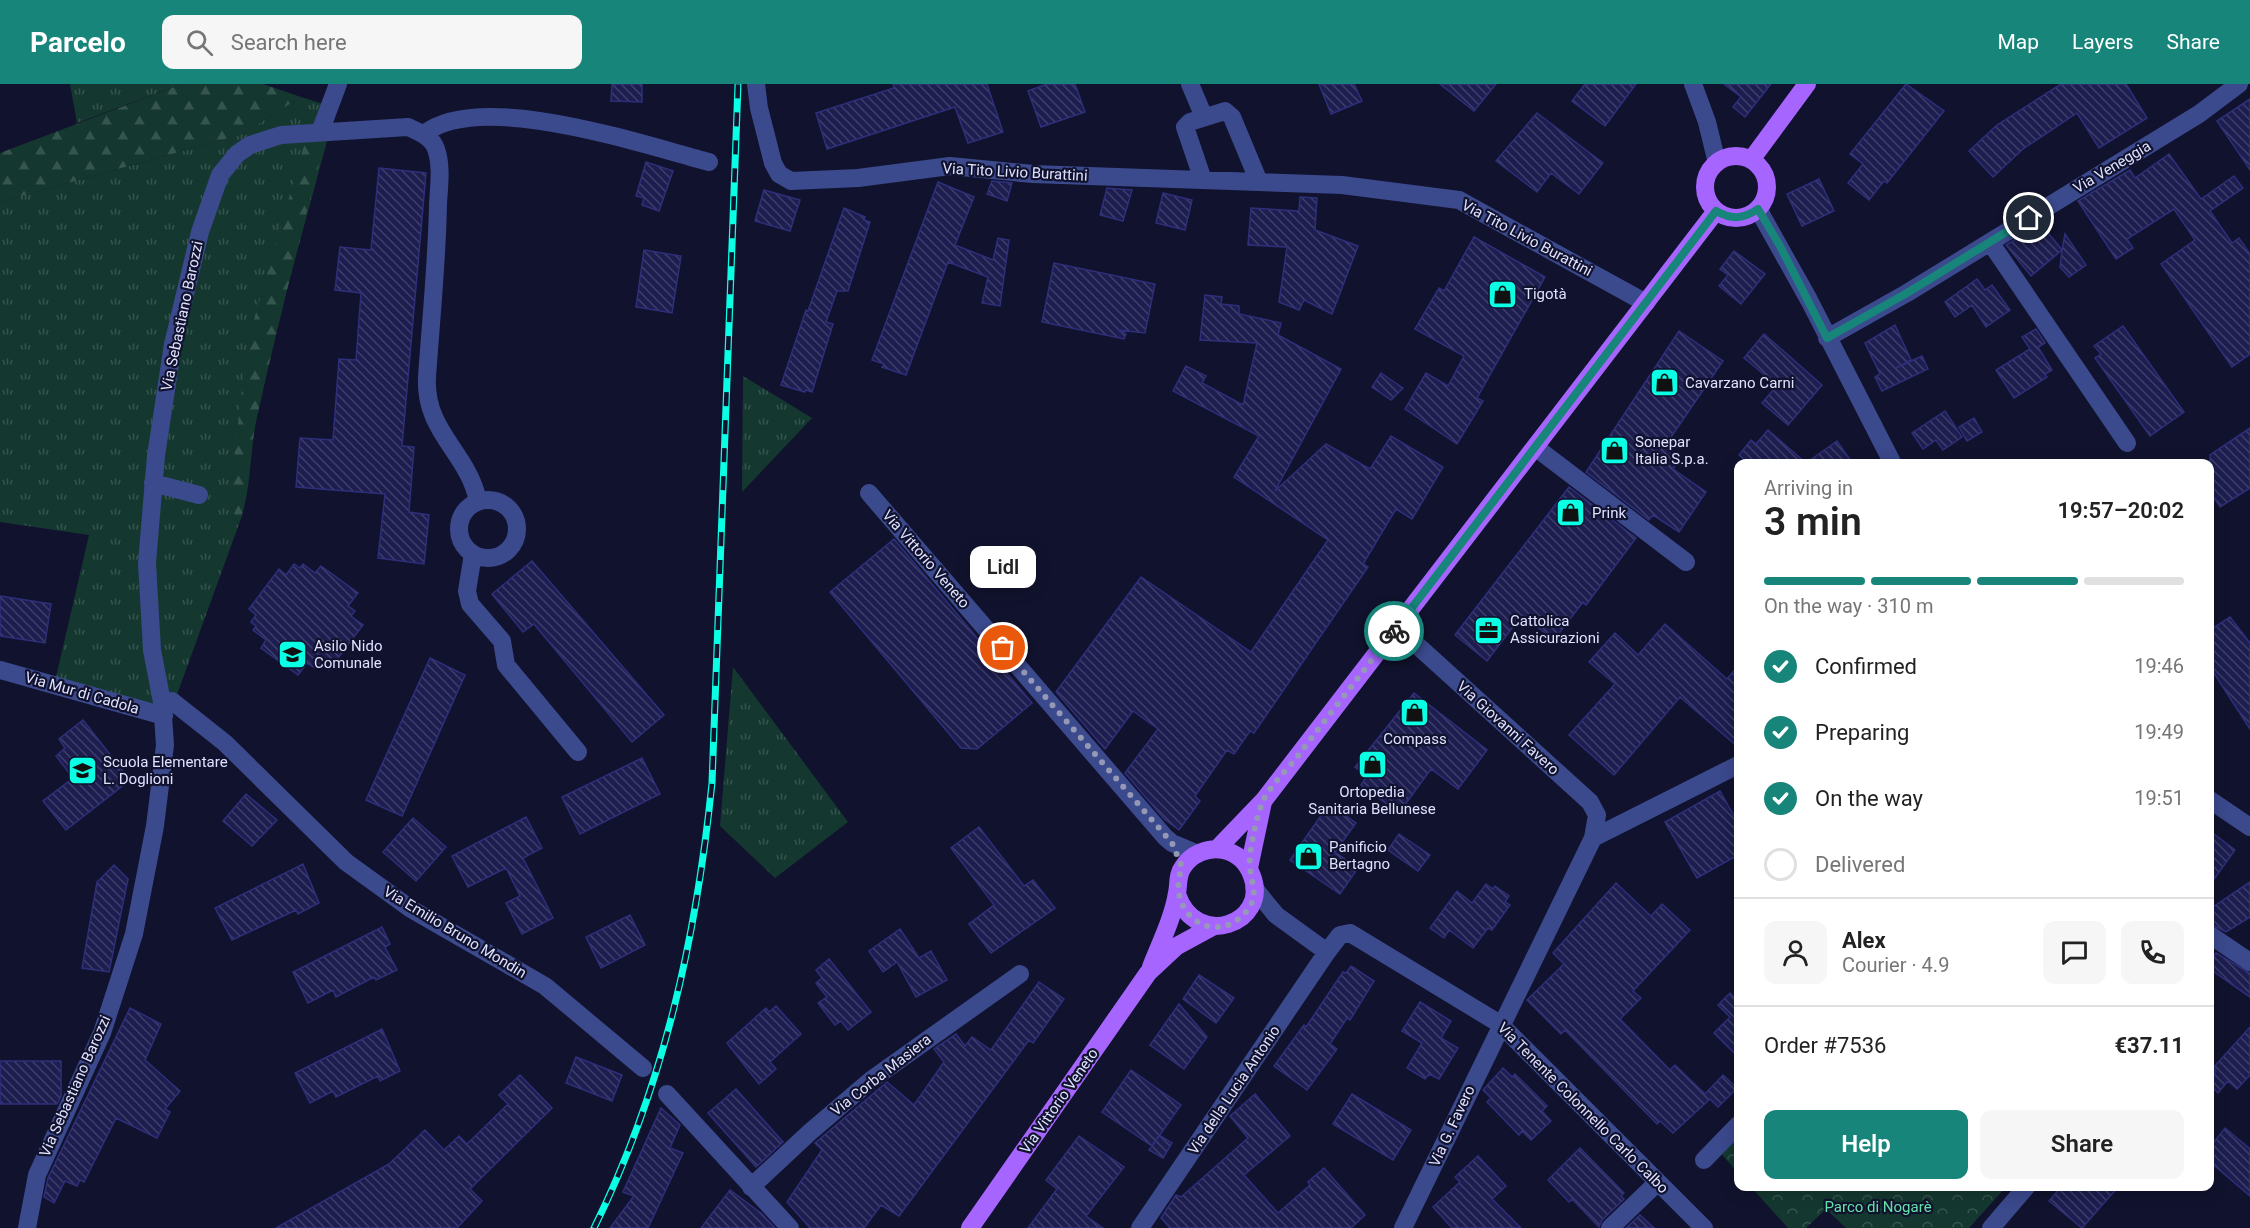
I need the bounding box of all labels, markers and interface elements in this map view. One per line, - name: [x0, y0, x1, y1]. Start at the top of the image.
- search box: [162, 15, 582, 69]
- text: Parcelo: [30, 26, 126, 59]
- icon: search: [183, 26, 216, 59]
- text: Search here: [231, 30, 347, 55]
- text: Map: [1997, 30, 2039, 54]
- text: Layers: [2072, 30, 2133, 54]
- text: Share: [2166, 30, 2220, 54]
- street label: Via Veneggia: [2070, 137, 2154, 197]
- street label: Via Tito Livio Burattini: [942, 159, 1088, 185]
- pin: [2003, 192, 2054, 243]
- street label: Via Tito Livio Burattini: [1459, 196, 1595, 280]
- icon: home: [2012, 201, 2045, 234]
- street label: Via Sebastiano Barozzi: [157, 239, 207, 393]
- shop icon: Tigotà: [1487, 278, 1519, 310]
- place label: Tigotà: [1524, 285, 1567, 303]
- shop icon: Cavarzano Carni: [1648, 367, 1680, 399]
- place label: Cavarzano Carni: [1685, 374, 1794, 392]
- place label: Sonepar Italia S.p.a.: [1635, 433, 1709, 468]
- shop icon: Sonepar Italia S.p.a.: [1598, 435, 1630, 467]
- text: Arriving in: [1764, 476, 1853, 500]
- shop icon: Prink: [1555, 497, 1587, 529]
- text: 19:57–20:02: [2057, 498, 2184, 523]
- text: 3 min: [1764, 499, 1862, 545]
- place label: Prink: [1592, 504, 1626, 522]
- street label: Via Vittorio Veneto: [878, 506, 974, 612]
- callout: Lidl: [970, 546, 1036, 588]
- text: Lidl: [987, 555, 1019, 579]
- text: On the way · 310 m: [1764, 594, 1933, 618]
- courier: [1364, 601, 1424, 661]
- place label: Cattolica Assicurazioni: [1510, 612, 1600, 647]
- office icon: Cattolica Assicurazioni: [1473, 614, 1505, 646]
- icon: bike: [1378, 615, 1411, 648]
- pin: [977, 622, 1028, 673]
- icon: bag: [986, 631, 1019, 664]
- place label: Asilo Nido Comunale: [314, 637, 382, 672]
- school or university icon: Asilo Nido Comunale: [277, 639, 309, 671]
- icon: check: [1764, 650, 1797, 683]
- text: Confirmed: [1815, 654, 1917, 679]
- text: 19:46: [2134, 654, 2184, 678]
- street label: Via Mur di Cadola: [23, 668, 141, 718]
- street label: Via Giovanni Favero: [1453, 677, 1563, 779]
- shop icon: Compass: [1399, 696, 1431, 728]
- icon: check: [1764, 716, 1797, 749]
- text: Preparing: [1815, 720, 1909, 745]
- text: 19:49: [2134, 720, 2184, 744]
- place label: Compass: [1383, 730, 1447, 748]
- shop icon: Ortopedia Sanitaria Bellunese: [1356, 749, 1388, 781]
- place label: Scuola Elementare L. Doglioni: [103, 753, 228, 788]
- school or university icon: Scuola Elementare L. Doglioni: [66, 755, 98, 787]
- icon: check: [1764, 782, 1797, 815]
- place label: Ortopedia Sanitaria Bellunese: [1308, 783, 1436, 818]
- text: On the way: [1815, 786, 1923, 811]
- text: 19:51: [2134, 786, 2184, 810]
- place label: Panificio Bertagno: [1329, 838, 1390, 873]
- shop icon: Panificio Bertagno: [1292, 840, 1324, 872]
- text: Delivered: [1815, 852, 1905, 877]
- street label: Via Emilio Bruno Mondin: [380, 882, 530, 982]
- button: person: [1764, 921, 1827, 984]
- button: chat: [2043, 921, 2106, 984]
- button: phone: [2121, 921, 2184, 984]
- text: Alex: [1842, 928, 1886, 953]
- text: Courier · 4.9: [1842, 953, 1949, 977]
- street label: Via Sebastiano Barozzi: [36, 1012, 114, 1160]
- street label: Via Tenente Colonnello Carlo Calbo: [1494, 1019, 1672, 1197]
- street label: Via della Lucia Antonio: [1184, 1022, 1284, 1158]
- street label: Via Corba Masiera: [827, 1030, 935, 1120]
- text: Order #7536: [1764, 1033, 1886, 1058]
- text: €37.11: [2115, 1033, 2184, 1058]
- street label: Via Vittorio Veneto: [1016, 1045, 1102, 1157]
- street label: Via G. Favero: [1425, 1082, 1479, 1170]
- button: Help: [1764, 1110, 1968, 1179]
- button: Share: [1980, 1110, 2184, 1179]
- park label: Parco di Nogarè: [1824, 1198, 1932, 1216]

